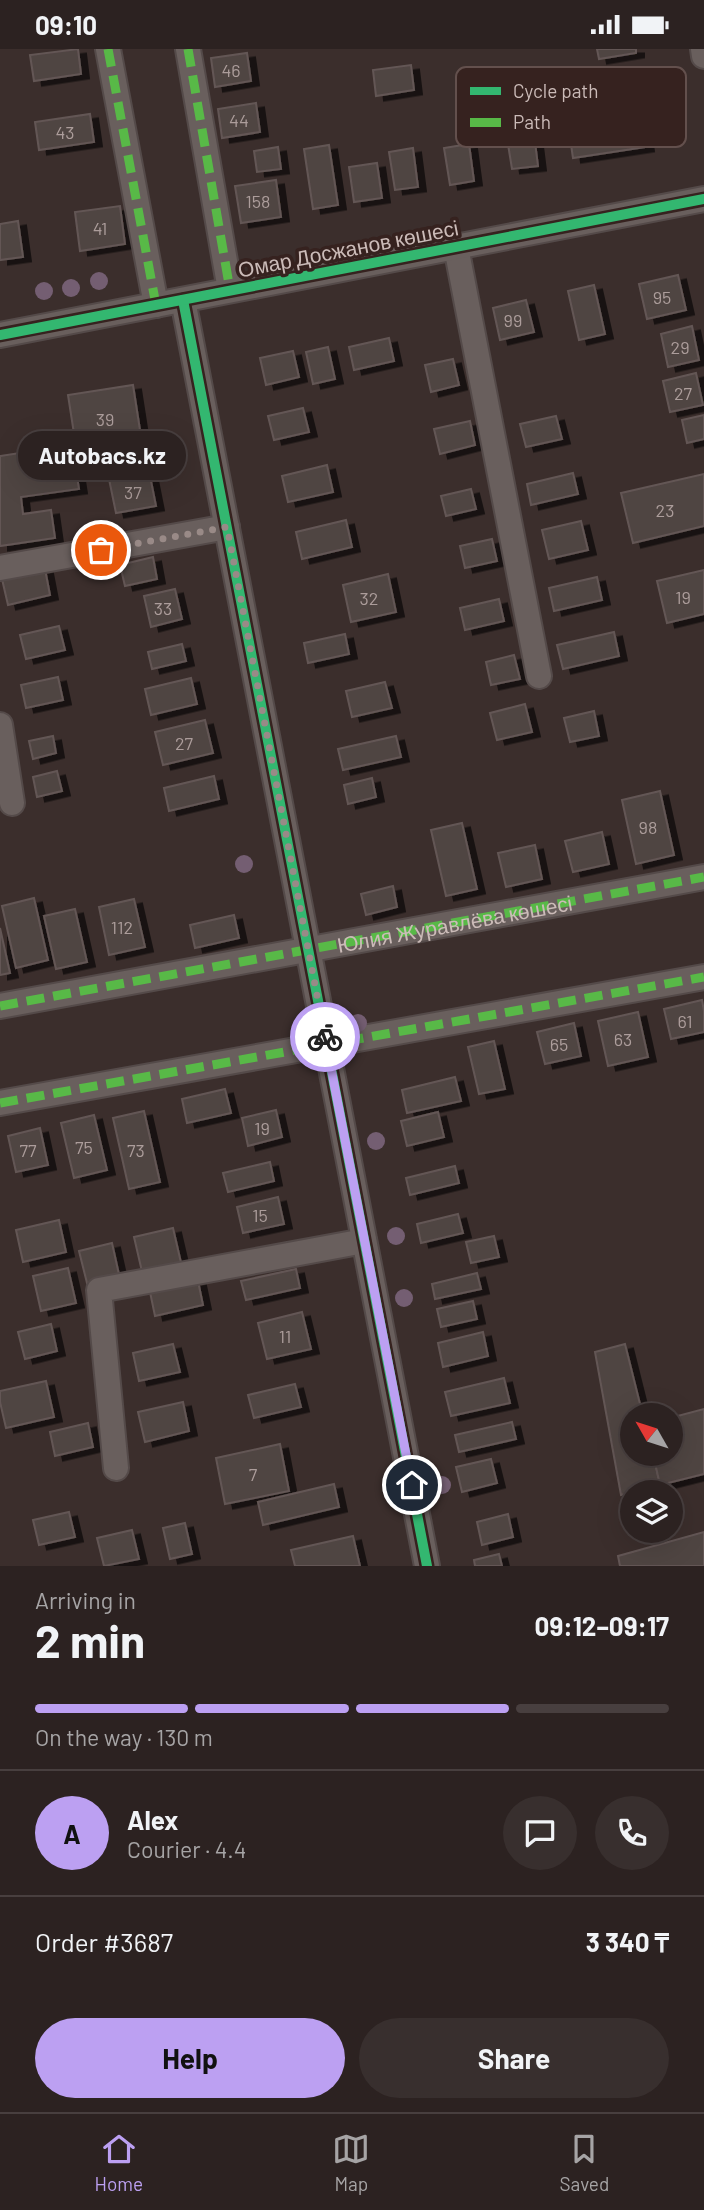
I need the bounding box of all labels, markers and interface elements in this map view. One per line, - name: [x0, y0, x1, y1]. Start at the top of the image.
- text: 09:10: [35, 9, 97, 40]
- house number: 46: [221, 59, 241, 81]
- legend: [456, 67, 686, 147]
- text: Cycle path: [513, 79, 598, 102]
- house number: 44: [229, 109, 249, 131]
- text: Path: [513, 110, 551, 133]
- house number: 43: [55, 121, 75, 143]
- house number: 158: [246, 190, 270, 212]
- street label: Омар Досжанов көшесі: [236, 214, 460, 282]
- house number: 41: [93, 217, 107, 239]
- house number: 95: [653, 286, 671, 308]
- house number: 99: [504, 309, 522, 331]
- house number: 29: [670, 336, 690, 358]
- house number: 27: [674, 382, 693, 404]
- house number: 39: [96, 408, 114, 430]
- callout: Autobacs.kz: [17, 431, 185, 480]
- text: Autobacs.kz: [38, 441, 166, 469]
- house number: 37: [124, 481, 142, 503]
- house number: 23: [656, 499, 674, 521]
- pin: [71, 520, 131, 580]
- icon: bag: [82, 531, 120, 569]
- house number: 19: [675, 586, 691, 608]
- house number: 32: [360, 587, 378, 609]
- house number: 33: [154, 597, 172, 619]
- house number: 27: [175, 732, 194, 754]
- house number: 98: [639, 816, 657, 838]
- street label: Юлия Журавлёва көшесі: [335, 889, 574, 957]
- house number: 112: [111, 916, 133, 938]
- courier: [290, 1002, 360, 1072]
- house number: 61: [677, 1010, 693, 1032]
- icon: bike: [306, 1018, 344, 1056]
- house number: 63: [614, 1028, 632, 1050]
- house number: 65: [550, 1033, 568, 1055]
- house number: 19: [254, 1117, 270, 1139]
- house number: 75: [75, 1136, 93, 1158]
- house number: 77: [19, 1139, 37, 1161]
- house number: 73: [127, 1139, 145, 1161]
- house number: 15: [252, 1204, 268, 1226]
- house number: 11: [279, 1325, 291, 1347]
- north arrow: [620, 1403, 682, 1467]
- map controls: [620, 1403, 683, 1543]
- pin: [382, 1455, 442, 1515]
- house number: 7: [249, 1463, 258, 1485]
- icon: home: [393, 1466, 431, 1504]
- button: layers: [620, 1480, 683, 1543]
- text: Arriving in: [35, 1586, 136, 1614]
- text: 09:12–09:17: [535, 1610, 669, 1641]
- text: 2 min: [35, 1612, 145, 1667]
- text: On the way · 130 m: [35, 1723, 213, 1751]
- button: chat: [503, 1796, 577, 1870]
- button: phone: [595, 1796, 669, 1870]
- text: Alex: [127, 1804, 178, 1835]
- text: A: [63, 1818, 81, 1849]
- text: Courier · 4.4: [127, 1835, 246, 1863]
- text: Order #3687: [35, 1926, 173, 1957]
- text: 3 340 ₸: [586, 1926, 669, 1957]
- button: Help: [35, 2018, 345, 2098]
- button: Share: [359, 2018, 669, 2098]
- tab: Home: [95, 2130, 143, 2195]
- tab: Map: [332, 2130, 370, 2195]
- tab: Saved: [560, 2130, 609, 2195]

